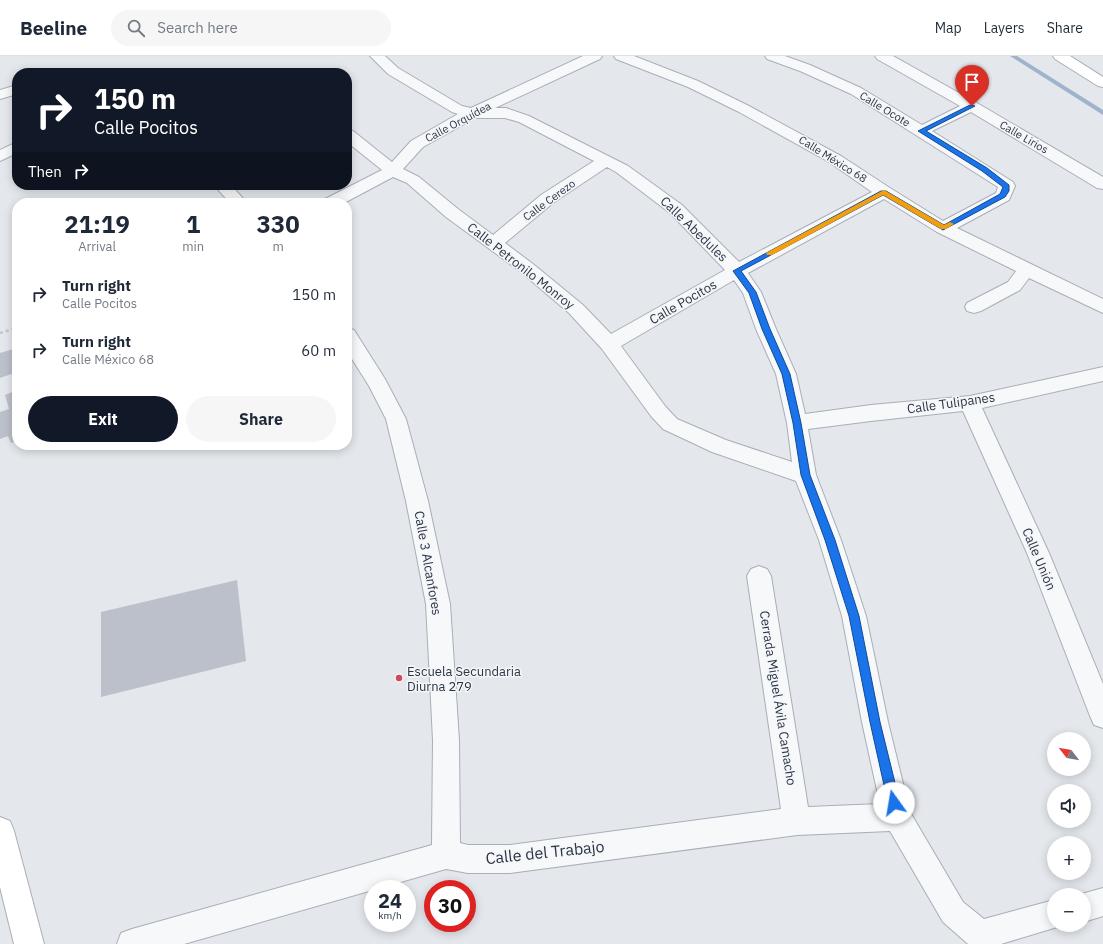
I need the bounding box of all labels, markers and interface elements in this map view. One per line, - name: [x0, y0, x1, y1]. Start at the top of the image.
- search box: [111, 10, 391, 46]
- text: Beeline: [20, 16, 87, 40]
- icon: search: [125, 17, 147, 39]
- text: Search here: [157, 18, 238, 37]
- text: Map: [935, 19, 962, 37]
- text: Layers: [984, 19, 1025, 37]
- text: Share: [1047, 19, 1083, 37]
- pin: [955, 65, 989, 106]
- icon: arrive: [961, 71, 983, 93]
- text: 150 m: [94, 80, 176, 117]
- icon: right: [28, 84, 80, 136]
- street label: Calle Ocote: [857, 88, 913, 130]
- street label: Calle Orquídea: [423, 99, 493, 145]
- text: Calle Pocitos: [94, 116, 198, 139]
- street label: Calle Lirios: [997, 117, 1051, 157]
- street label: Calle México 68: [796, 132, 870, 186]
- icon: right: [70, 160, 92, 182]
- text: Then: [28, 162, 62, 181]
- street label: Calle Cerezo: [520, 176, 578, 224]
- street label: Calle Abedules: [657, 193, 731, 265]
- text: 21:19: [64, 208, 130, 240]
- text: 1: [186, 208, 200, 240]
- text: 330: [256, 208, 300, 240]
- street label: Calle Petronilo Monroy: [464, 219, 579, 314]
- text: Arrival: [78, 238, 116, 255]
- text: min: [182, 238, 204, 255]
- text: m: [272, 238, 284, 255]
- text: Turn right: [62, 276, 131, 295]
- street label: Calle Pocitos: [646, 276, 720, 328]
- icon: right: [28, 283, 50, 305]
- text: 150 m: [292, 285, 336, 304]
- text: Calle Pocitos: [62, 295, 137, 312]
- text: Turn right: [62, 332, 131, 351]
- icon: right: [28, 339, 50, 361]
- text: 60 m: [301, 341, 336, 360]
- text: Calle México 68: [62, 351, 154, 368]
- street label: Calle Tulipanes: [906, 388, 996, 418]
- button: Exit: [28, 396, 178, 442]
- button: Share: [186, 396, 336, 442]
- street label: Calle 3 Alcanfores: [410, 510, 446, 616]
- street label: Calle Unión: [1018, 525, 1060, 593]
- street label: Cerrada Miguel Ávila Camacho: [756, 609, 800, 787]
- place label: Escuela Secundaria Diurna 279: [407, 663, 521, 695]
- marker: Escuela Secundaria Diurna 279: [394, 673, 404, 683]
- north arrow: [1047, 732, 1091, 776]
- map controls: [1047, 732, 1091, 932]
- position arrow: [873, 782, 915, 824]
- button: sound: [1047, 784, 1091, 828]
- street label: Calle del Trabajo: [485, 836, 605, 868]
- button: +: [1047, 836, 1091, 880]
- speed limit sign: 30: [424, 880, 476, 932]
- text: 24: [378, 887, 402, 914]
- button: −: [1047, 888, 1091, 932]
- text: km/h: [378, 909, 402, 922]

